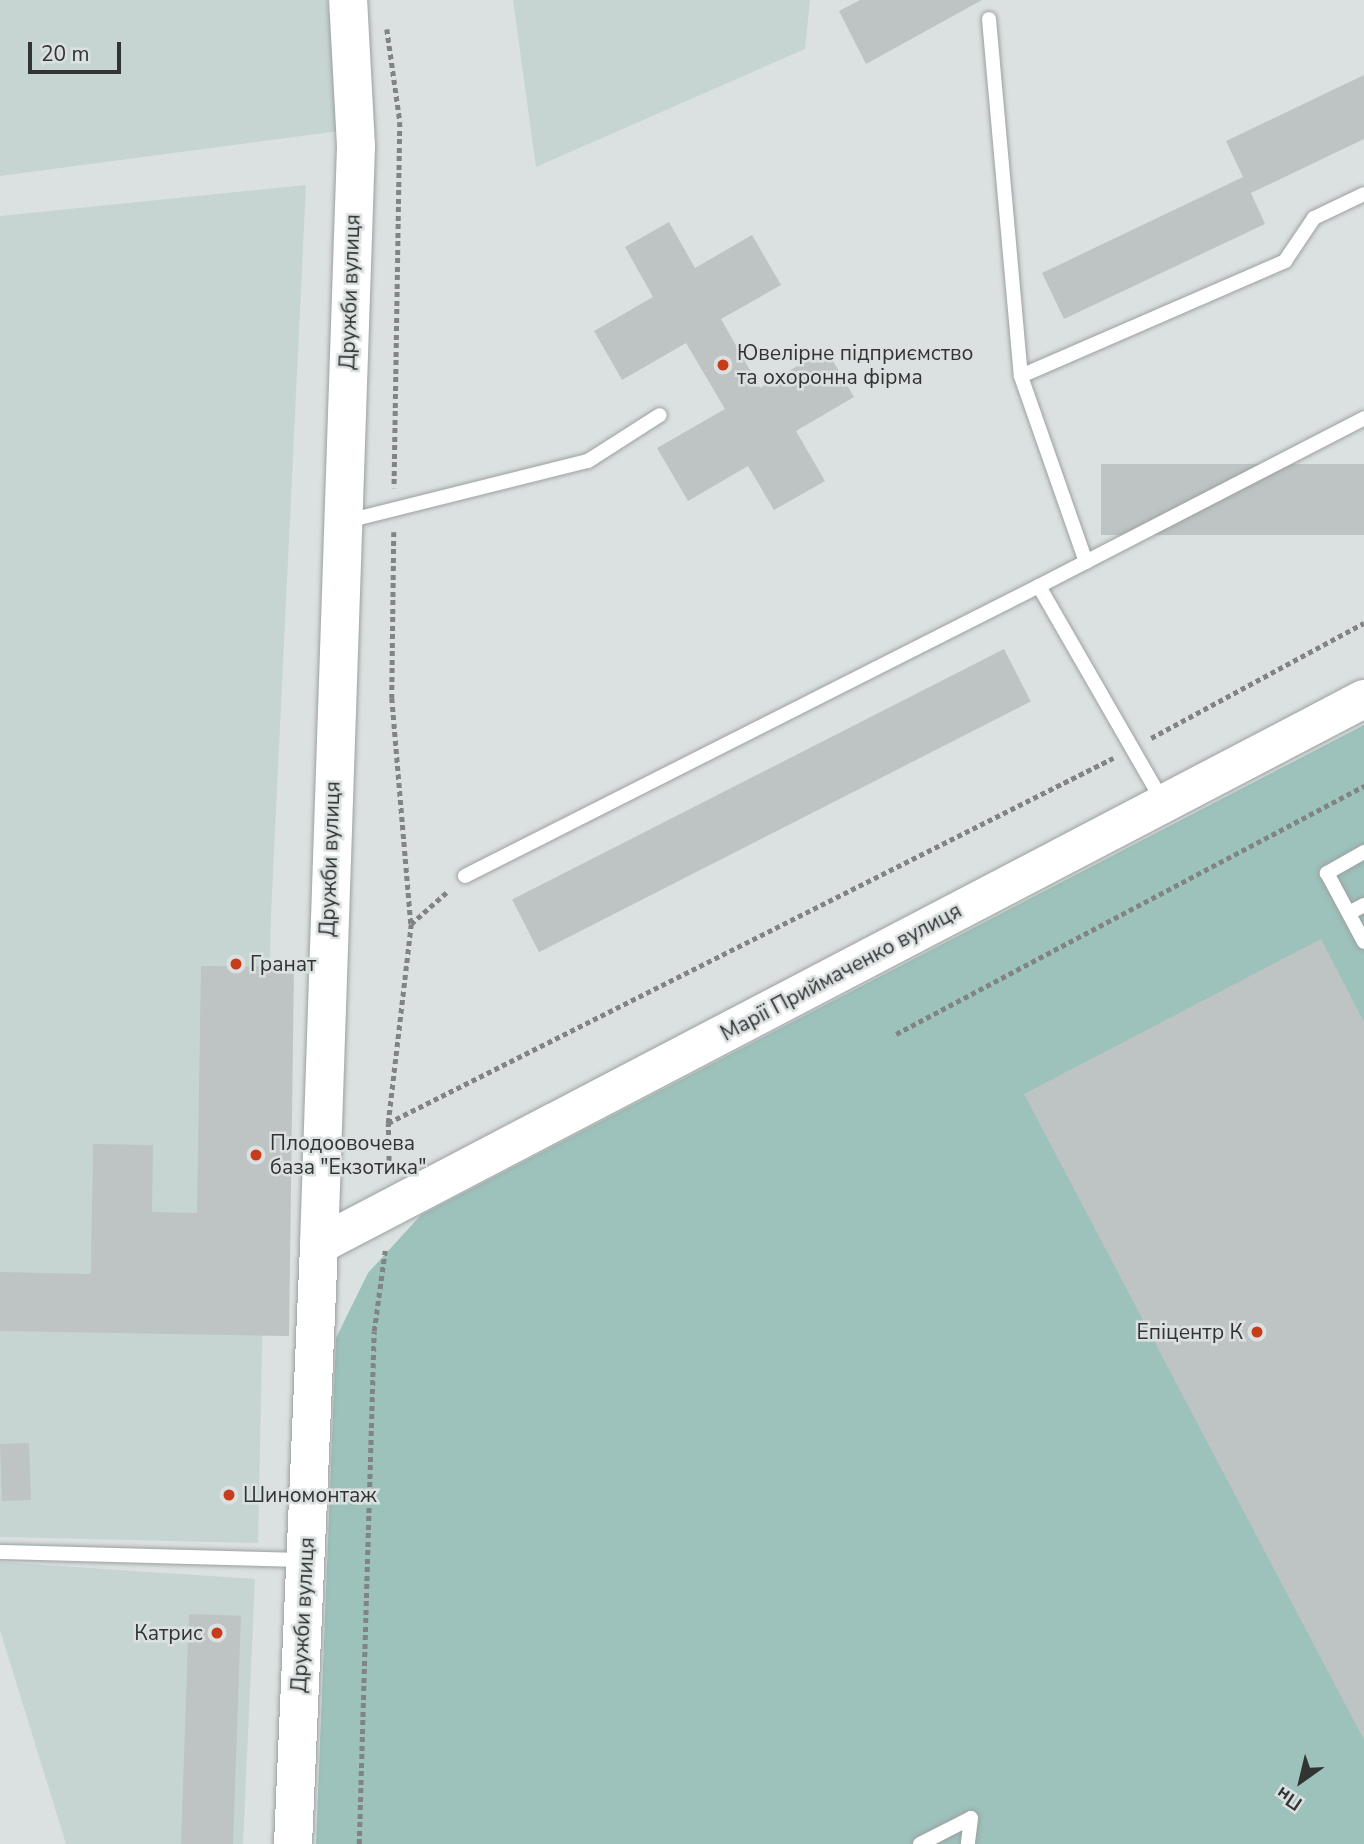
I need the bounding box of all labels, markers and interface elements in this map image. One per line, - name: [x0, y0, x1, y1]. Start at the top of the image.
- scale bar: [32, 28, 124, 72]
- text: 20 m: [41, 40, 90, 68]
- street label: Дружби вулиця: [335, 214, 365, 370]
- place label: Ювелірне підприємство та охоронна фірма: [737, 340, 973, 390]
- marker: Ювелірне підприємство та охоронна фірма: [715, 357, 731, 373]
- street label: Дружби вулиця: [315, 781, 345, 937]
- street label: Марії Приймаченко вулиця: [716, 898, 966, 1046]
- place label: Гранат: [250, 951, 316, 977]
- marker: Гранат: [228, 956, 244, 972]
- place label: Плодоовочева база "Екзотика": [270, 1130, 426, 1180]
- marker: Плодоовочева база "Екзотика": [248, 1147, 264, 1163]
- place label: Епіцентр К: [1137, 1319, 1243, 1345]
- marker: Епіцентр К: [1249, 1324, 1265, 1340]
- place label: Шиномонтаж: [243, 1482, 377, 1508]
- marker: Шиномонтаж: [221, 1487, 237, 1503]
- street label: Дружби вулиця: [286, 1537, 320, 1693]
- place label: Катрис: [134, 1620, 203, 1646]
- marker: Катрис: [209, 1625, 225, 1641]
- north arrow: [1266, 1746, 1336, 1816]
- text: Пн: [1271, 1780, 1307, 1817]

